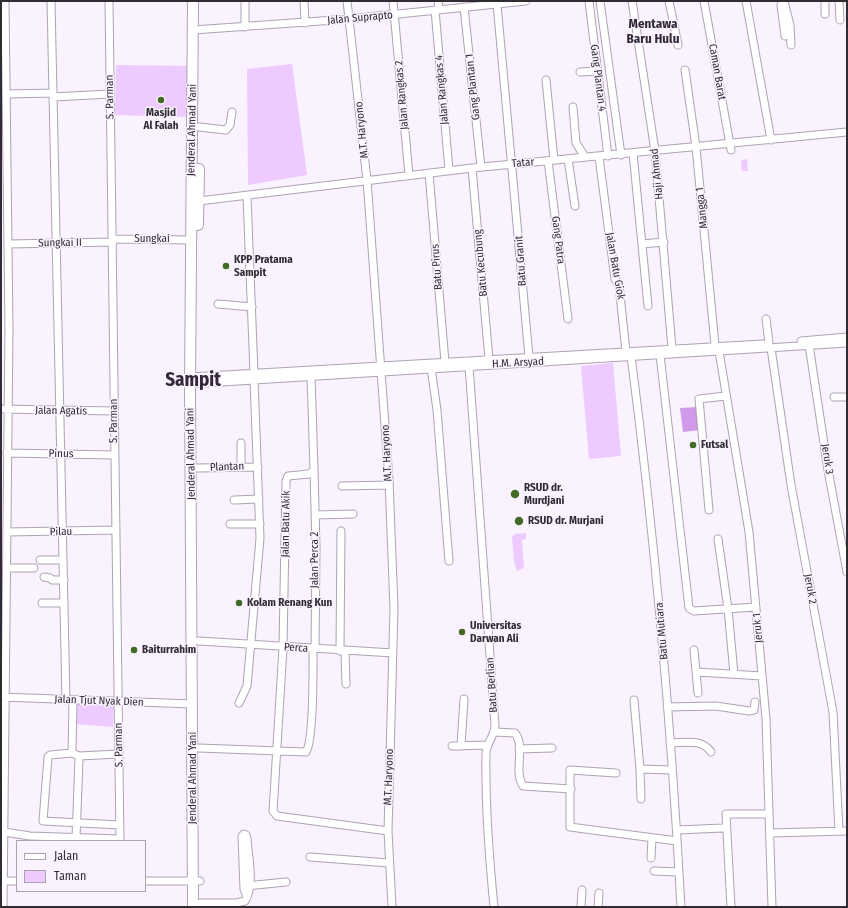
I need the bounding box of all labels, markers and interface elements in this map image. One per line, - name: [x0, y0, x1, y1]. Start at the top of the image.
- street label: Jalan Suprapto: [327, 9, 393, 27]
- district label: Mentawa Baru Hulu: [627, 16, 679, 47]
- street label: Caman Barat: [706, 43, 728, 101]
- street label: Gang Plantan 4: [587, 44, 609, 112]
- street label: Gang Plantan 1: [463, 53, 483, 121]
- street label: Jalan Rangkas 4: [432, 55, 452, 125]
- street label: Jalan Rangkas 2: [392, 60, 412, 130]
- street label: S. Parman: [103, 75, 117, 119]
- street label: Jenderal Ahmad Yani: [185, 84, 199, 176]
- marker: Masjid Al Falah: [156, 95, 166, 105]
- street label: M.T. Haryono: [352, 101, 372, 159]
- place label: Masjid Al Falah: [144, 106, 178, 132]
- street label: Haji Ahmad: [648, 148, 666, 200]
- street label: Tatar: [511, 155, 535, 171]
- street label: Mangga 1: [693, 187, 711, 229]
- street label: Gang Patra: [549, 215, 567, 265]
- street label: Batu Kecubung: [471, 229, 491, 297]
- street label: Jalan Batu Giok: [603, 231, 627, 301]
- street label: Sungkai: [134, 232, 170, 246]
- street label: Batu Granit: [513, 235, 529, 287]
- street label: Sungkai II: [38, 236, 82, 250]
- street label: Batu Pirus: [429, 244, 445, 290]
- place label: KPP Pratama Sampit: [234, 253, 293, 279]
- marker: KPP Pratama Sampit: [221, 261, 231, 271]
- street label: H.M. Arsyad: [492, 355, 544, 371]
- district label: Sampit: [165, 370, 221, 392]
- street label: S. Parman: [107, 399, 121, 443]
- street label: Jalan Agatis: [35, 404, 87, 418]
- street label: Jenderal Ahmad Yani: [184, 408, 198, 500]
- street label: M.T. Haryono: [379, 424, 395, 482]
- place label: Futsal: [701, 438, 728, 452]
- marker: Futsal: [688, 440, 698, 450]
- street label: Jeruk 3: [818, 443, 836, 475]
- street label: Pinus: [49, 447, 73, 461]
- street label: Plantan: [210, 460, 244, 474]
- place label: RSUD dr. Murdjani: [524, 481, 564, 507]
- marker: RSUD dr. Murdjani: [509, 488, 521, 500]
- street label: Jalan Batu Akik: [279, 490, 293, 558]
- place label: RSUD dr. Murjani: [528, 514, 604, 528]
- marker: RSUD dr. Murjani: [513, 515, 525, 527]
- street label: Pilau: [50, 525, 72, 539]
- street label: Jalan Perca 2: [308, 532, 322, 588]
- street label: Jeruk 2: [801, 573, 819, 605]
- place label: Kolam Renang Kun: [247, 596, 332, 610]
- marker: Kolam Renang Kun: [234, 598, 244, 608]
- street label: Batu Mutiara: [653, 602, 671, 660]
- street label: Jeruk 1: [750, 612, 766, 644]
- place label: Universitas Darwan Ali: [470, 619, 521, 645]
- marker: Universitas Darwan Ali: [457, 627, 467, 637]
- street label: Perca: [283, 641, 309, 655]
- place label: Baiturrahim: [142, 643, 196, 657]
- marker: Baiturrahim: [129, 645, 139, 655]
- street label: Batu Berlian: [483, 657, 501, 713]
- street label: Jalan Tjut Nyak Dien: [54, 693, 144, 709]
- street label: S. Parman: [112, 723, 126, 767]
- street label: Jenderal Ahmad Yani: [186, 732, 200, 824]
- street label: M.T. Haryono: [381, 748, 397, 806]
- legend: [16, 840, 146, 892]
- text: Jalan: [54, 849, 78, 863]
- text: Taman: [54, 869, 86, 883]

